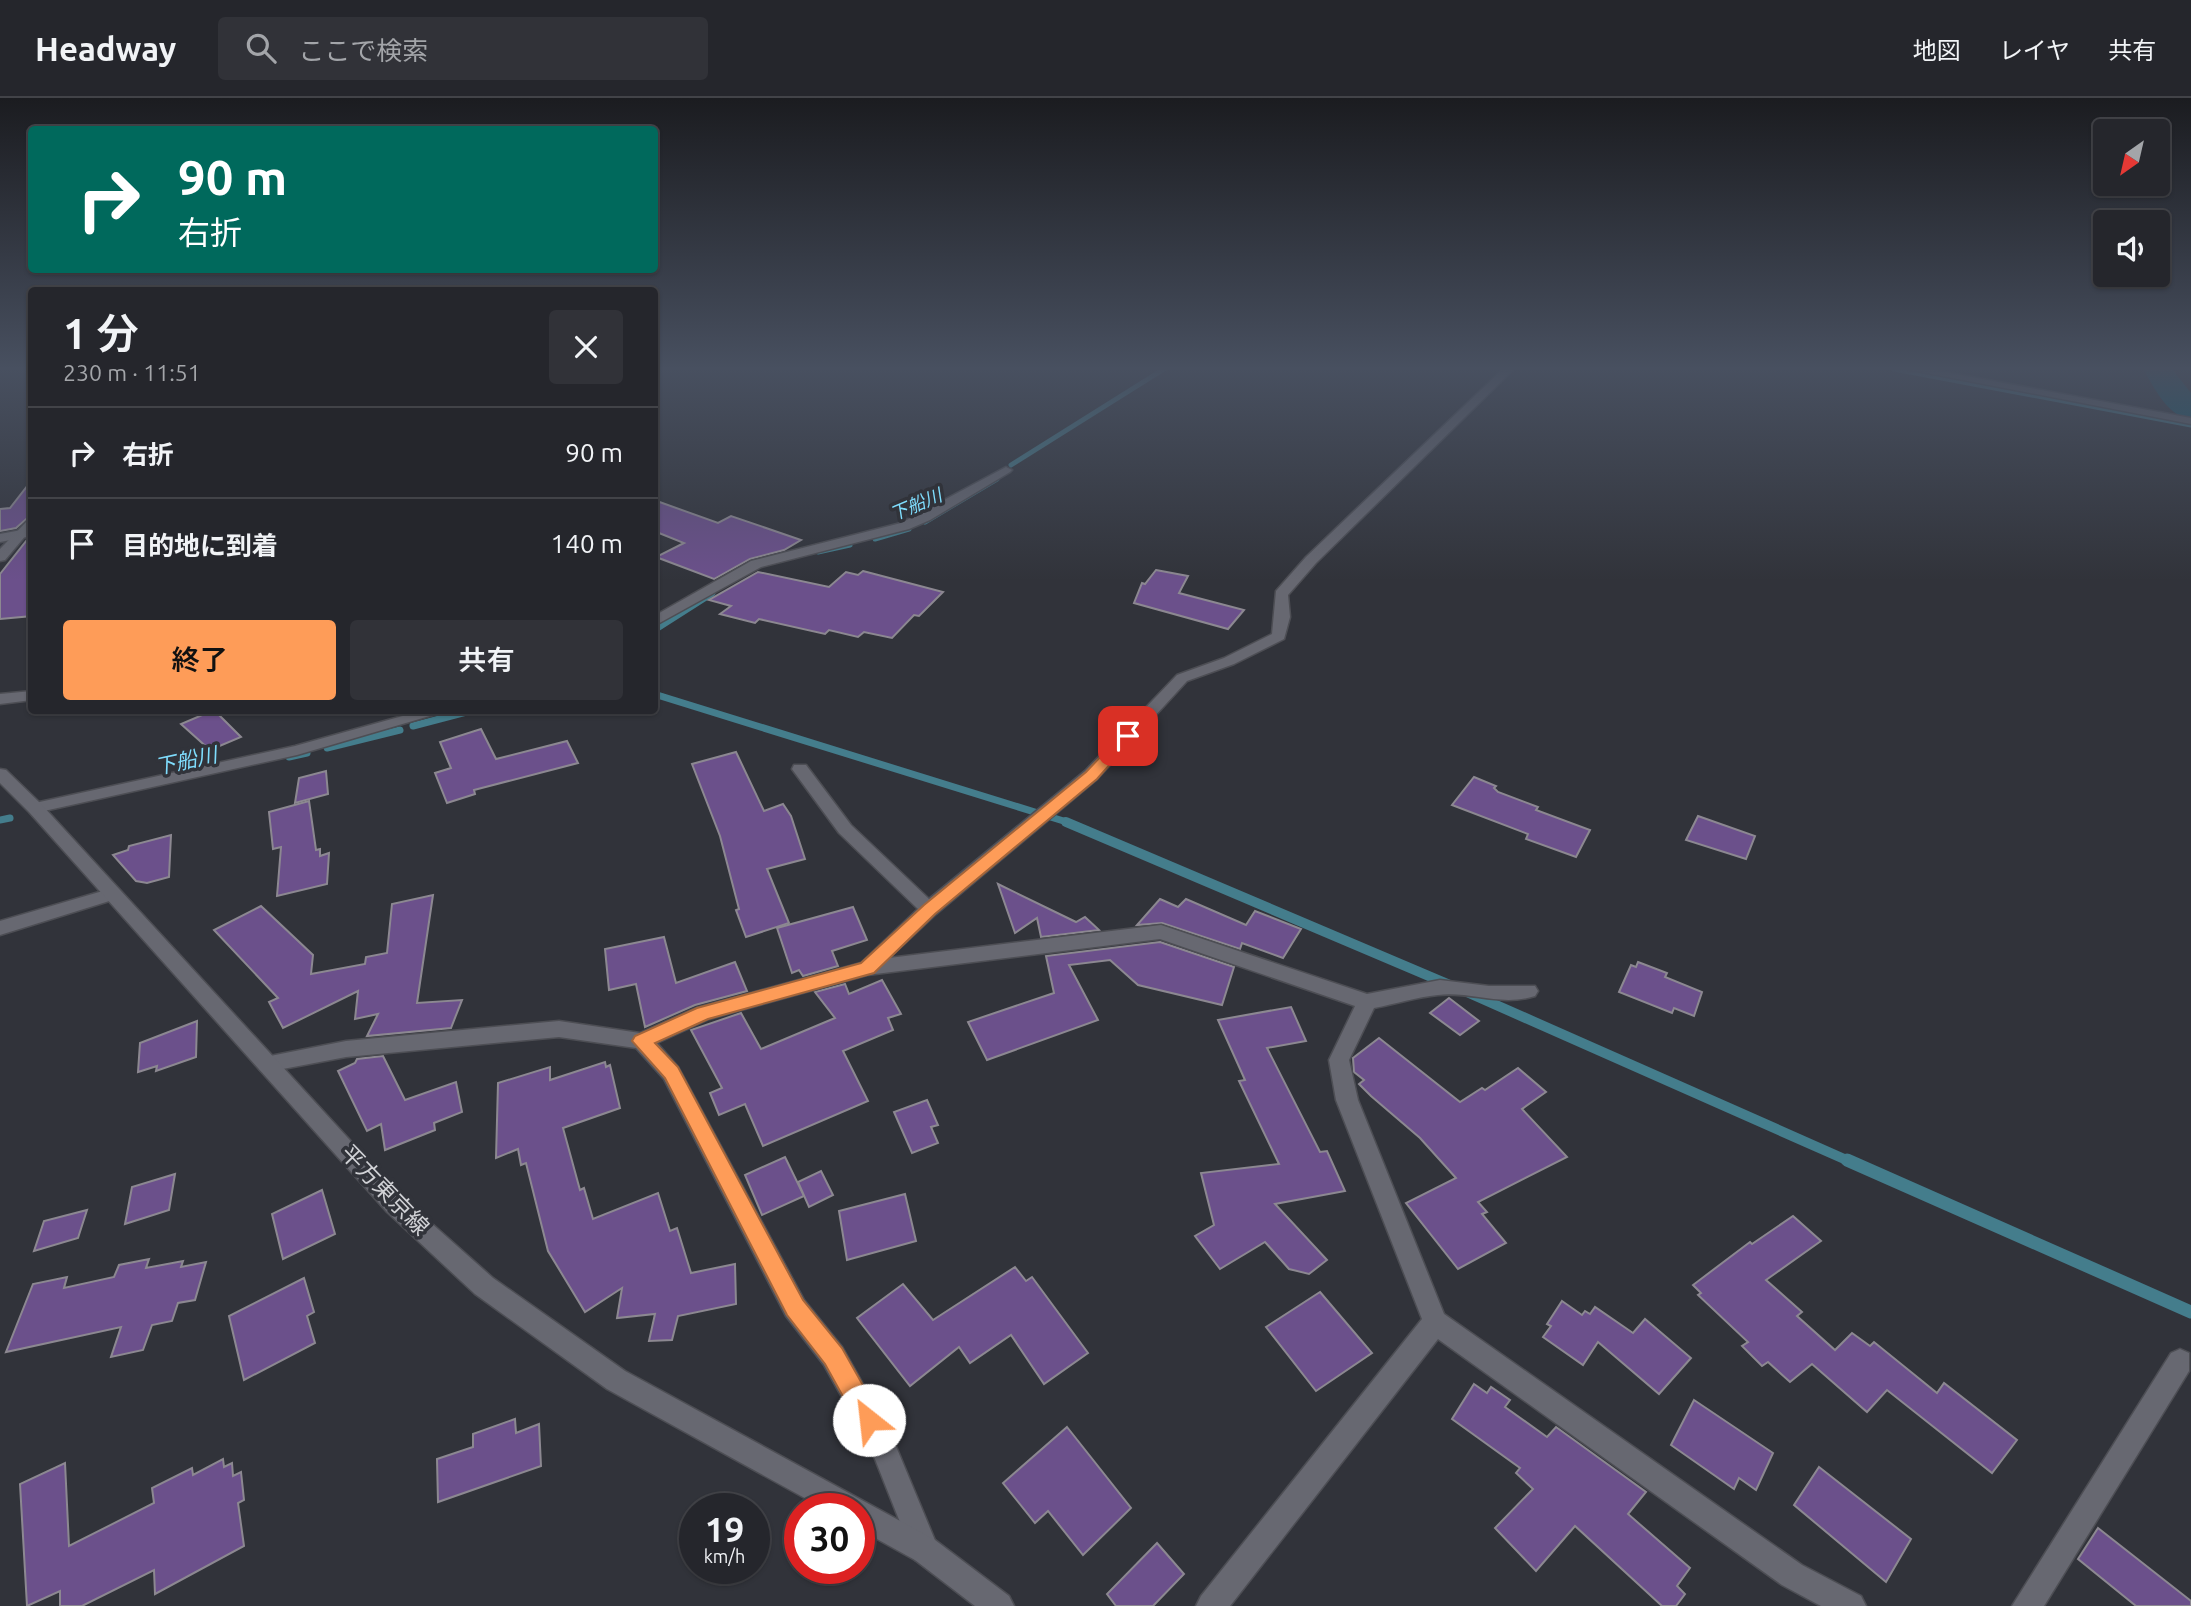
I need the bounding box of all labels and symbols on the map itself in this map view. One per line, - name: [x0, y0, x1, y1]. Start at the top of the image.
- north arrow: [2093, 119, 2170, 196]
- water label: 下船川: [887, 484, 946, 524]
- pin: [1098, 706, 1158, 766]
- water label: 下船川: [152, 741, 221, 778]
- street label: 平方東京線: [336, 1140, 434, 1240]
- position arrow: [832, 1383, 906, 1457]
- speed limit sign: 30: [784, 1493, 875, 1584]

